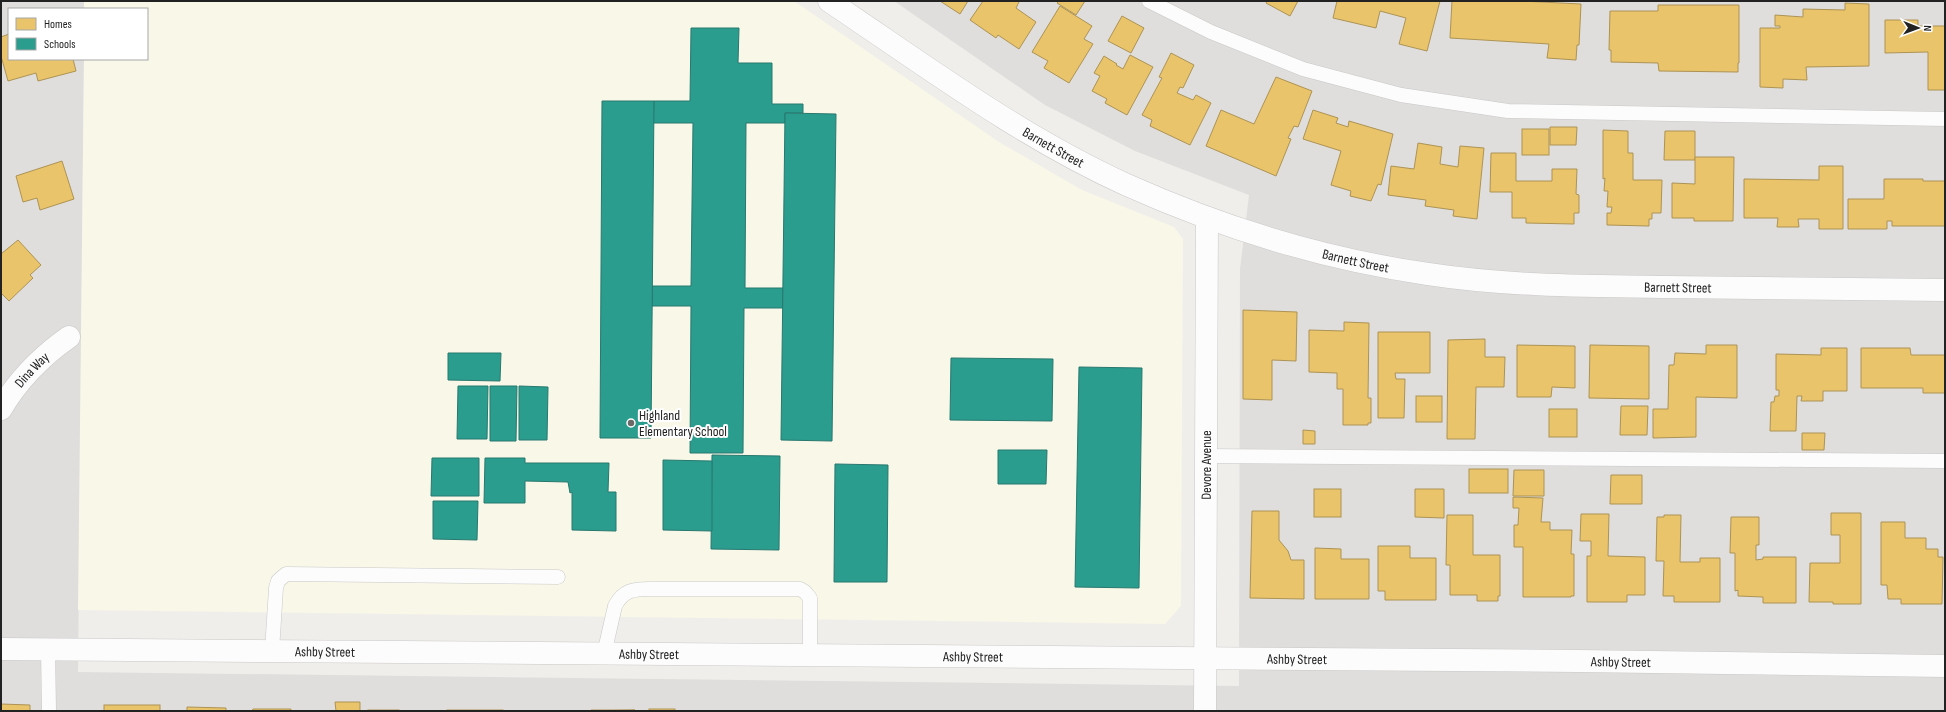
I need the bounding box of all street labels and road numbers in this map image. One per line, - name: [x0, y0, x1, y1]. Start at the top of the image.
- street label: Barnett Street: [1020, 124, 1087, 172]
- street label: Barnett Street: [1321, 245, 1390, 276]
- street label: Barnett Street: [1644, 279, 1712, 296]
- street label: Dina Way: [11, 348, 53, 391]
- street label: Devore Avenue: [1198, 430, 1215, 500]
- street label: Ashby Street: [294, 643, 355, 661]
- street label: Ashby Street: [618, 646, 679, 663]
- street label: Ashby Street: [942, 648, 1003, 666]
- street label: Ashby Street: [1266, 651, 1327, 668]
- street label: Ashby Street: [1590, 653, 1651, 671]

